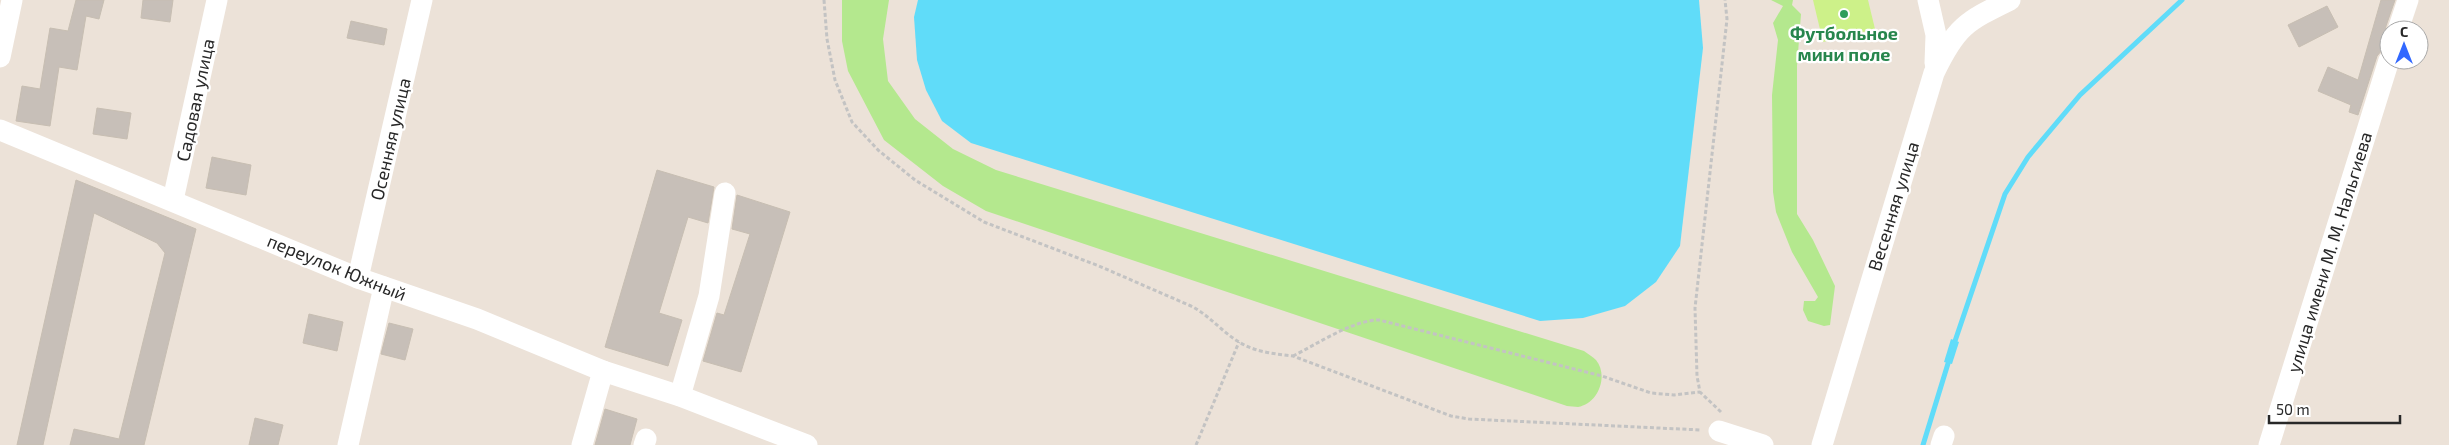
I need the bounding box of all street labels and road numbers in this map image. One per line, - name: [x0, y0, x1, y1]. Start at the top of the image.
- street label: Садовая улица: [171, 37, 219, 163]
- street label: Осенняя улица: [365, 76, 415, 202]
- street label: улица имени М. М. Нальгиева: [2282, 129, 2376, 375]
- street label: Весенняя улица: [1863, 139, 1923, 273]
- street label: переулок Южный: [264, 229, 410, 305]

